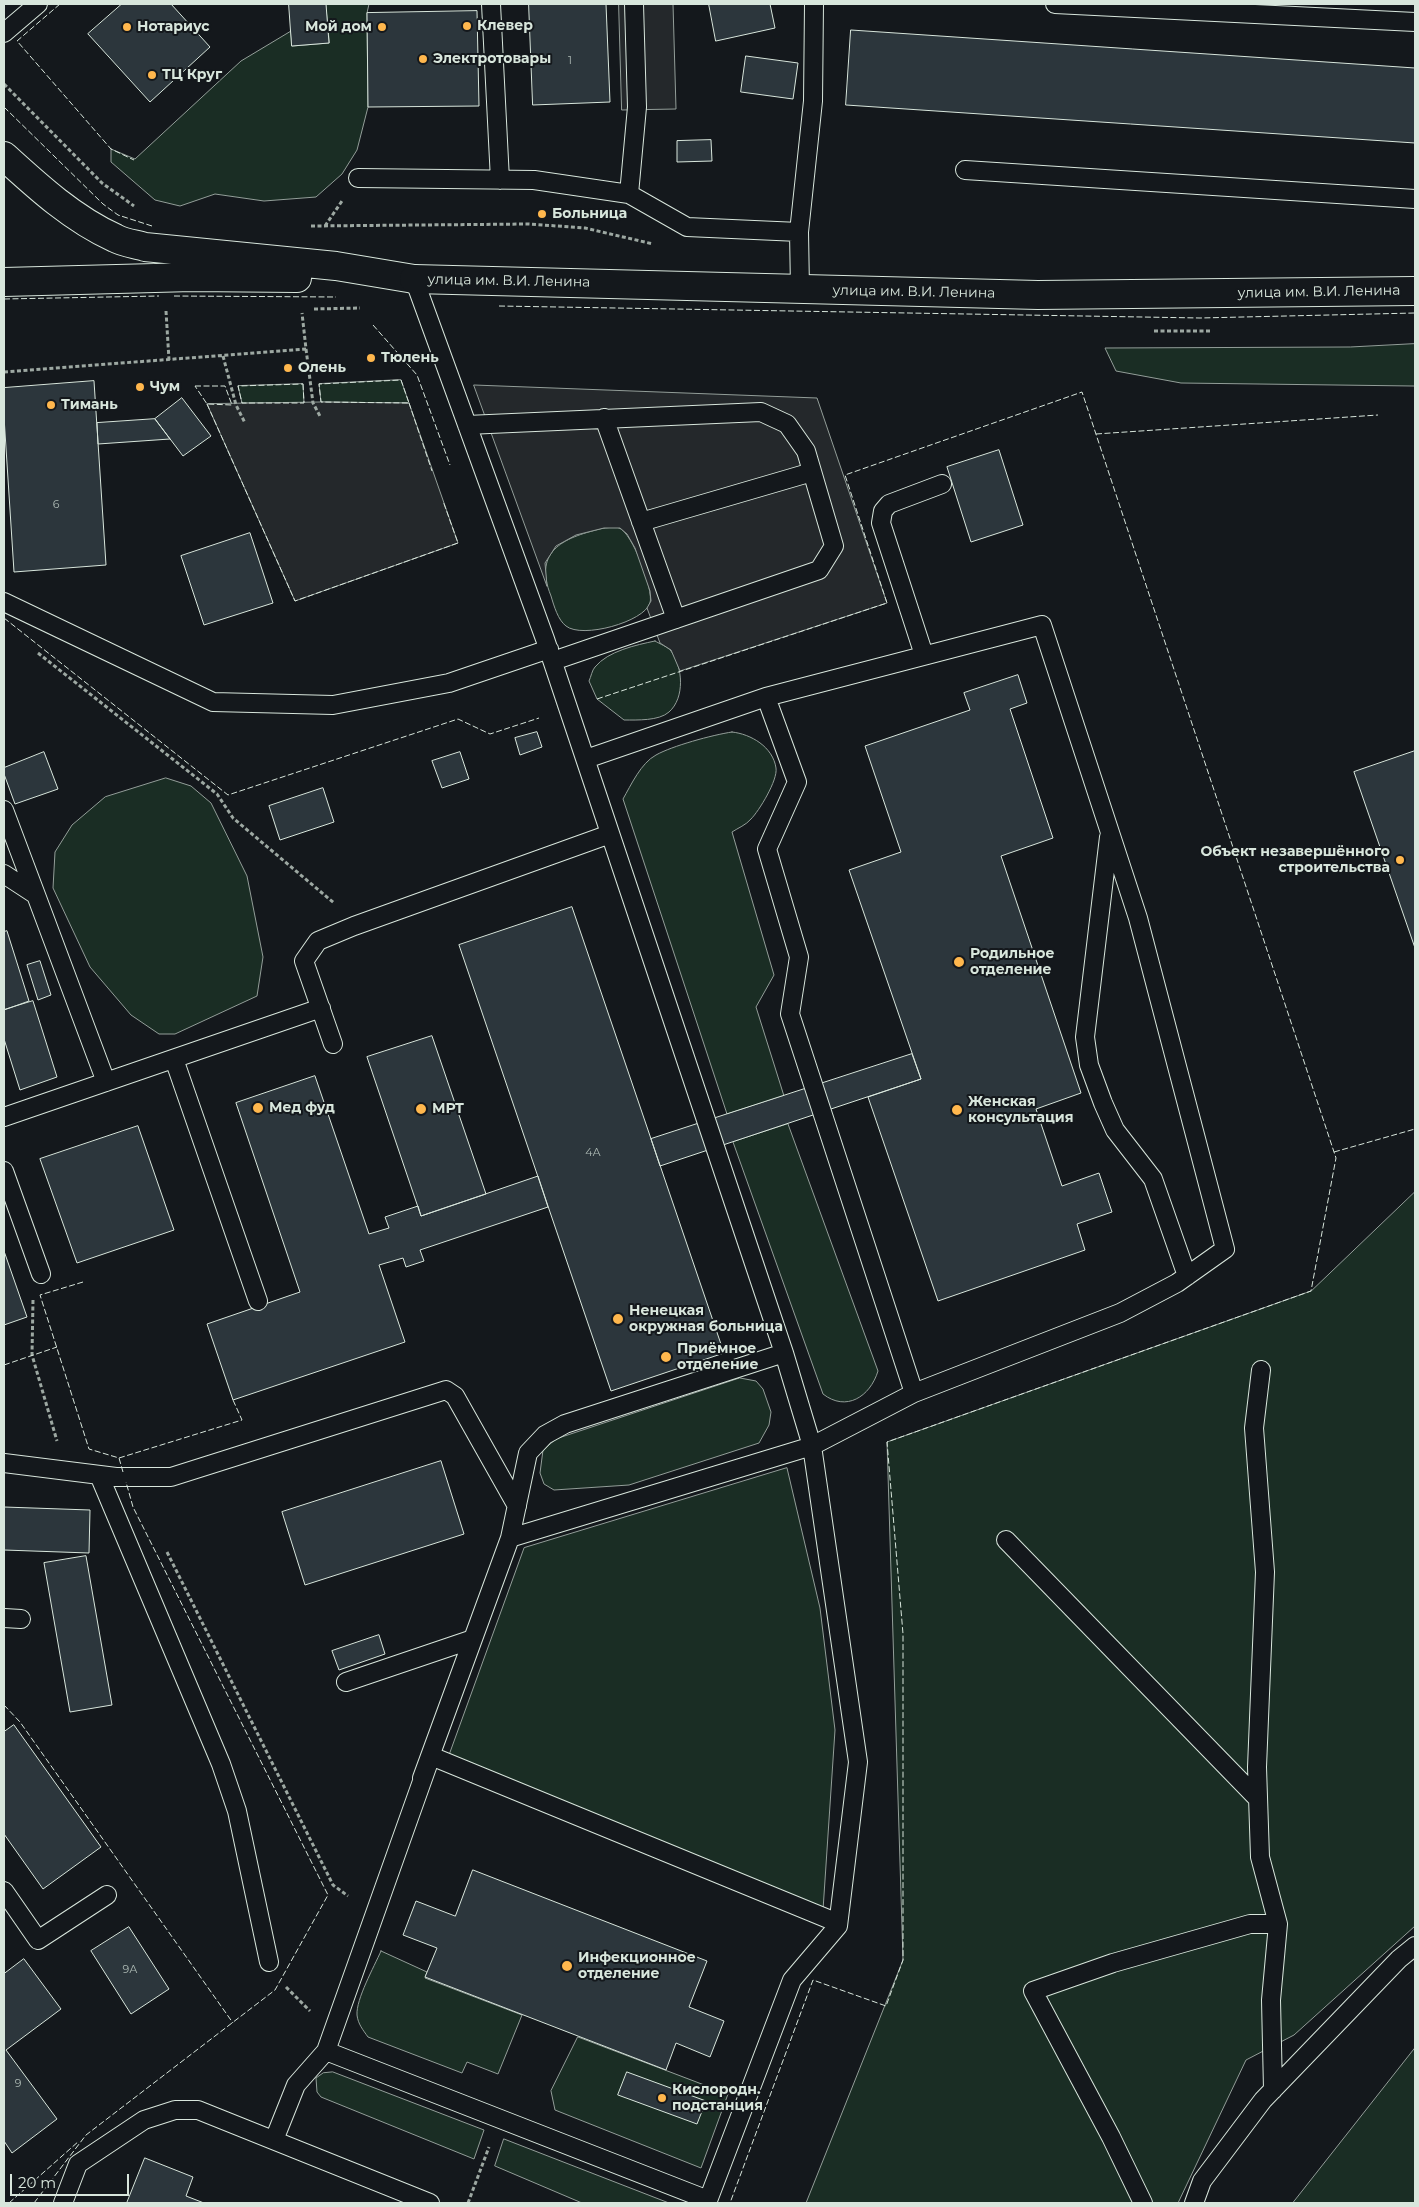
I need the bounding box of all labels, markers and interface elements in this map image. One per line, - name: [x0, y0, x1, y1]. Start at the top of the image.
- place label: Клевер: [477, 18, 533, 34]
- place label: Нотариус: [137, 19, 210, 35]
- place label: Мой дом: [305, 19, 372, 35]
- marker: Клевер: [461, 20, 473, 32]
- marker: Нотариус: [121, 21, 133, 33]
- marker: Мой дом: [376, 21, 388, 33]
- place label: Электротовары: [433, 51, 551, 67]
- marker: Электротовары: [417, 53, 429, 65]
- house number: 1: [568, 54, 572, 68]
- place label: ТЦ Круг: [162, 67, 222, 83]
- marker: ТЦ Круг: [146, 69, 158, 81]
- place label: Больница: [552, 206, 627, 222]
- marker: Больница: [536, 208, 548, 220]
- street label: улица им. В.И. Ленина: [428, 271, 590, 291]
- street label: улица им. В.И. Ленина: [833, 282, 995, 302]
- street label: улица им. В.И. Ленина: [1238, 282, 1400, 302]
- place label: Тюлень: [381, 350, 439, 366]
- marker: Тюлень: [365, 352, 377, 364]
- place label: Олень: [298, 360, 346, 376]
- marker: Олень: [282, 362, 294, 374]
- place label: Чум: [150, 379, 180, 395]
- marker: Чум: [134, 381, 146, 393]
- place label: Тимань: [61, 397, 118, 413]
- marker: Тимань: [45, 399, 57, 411]
- house number: 6: [53, 498, 59, 512]
- place label: Объект незавершённого строительства: [1200, 844, 1390, 876]
- marker: Объект незавершённого строительства: [1394, 854, 1406, 866]
- place label: Родильное отделение: [970, 946, 1054, 979]
- marker: Родильное отделение: [952, 955, 966, 969]
- place label: Женская консультация: [968, 1094, 1074, 1126]
- place label: Мед фуд: [269, 1100, 335, 1116]
- marker: Мед фуд: [251, 1101, 265, 1115]
- place label: МРТ: [432, 1101, 464, 1117]
- marker: МРТ: [414, 1102, 428, 1116]
- marker: Женская консультация: [950, 1103, 964, 1117]
- house number: 4А: [585, 1146, 601, 1160]
- place label: Ненецкая окружная больница: [629, 1303, 783, 1335]
- marker: Ненецкая окружная больница: [611, 1312, 625, 1326]
- place label: Приёмное отделение: [677, 1341, 759, 1374]
- marker: Приёмное отделение: [659, 1350, 673, 1364]
- place label: Инфекционное отделение: [578, 1950, 696, 1982]
- marker: Инфекционное отделение: [560, 1959, 574, 1973]
- house number: 9А: [123, 1963, 137, 1977]
- house number: 9: [15, 2077, 21, 2091]
- place label: Кислородн. подстанция: [672, 2082, 763, 2114]
- marker: Кислородн. подстанция: [656, 2092, 668, 2104]
- scale bar: [12, 2164, 131, 2196]
- text: 20 m: [18, 2173, 56, 2192]

